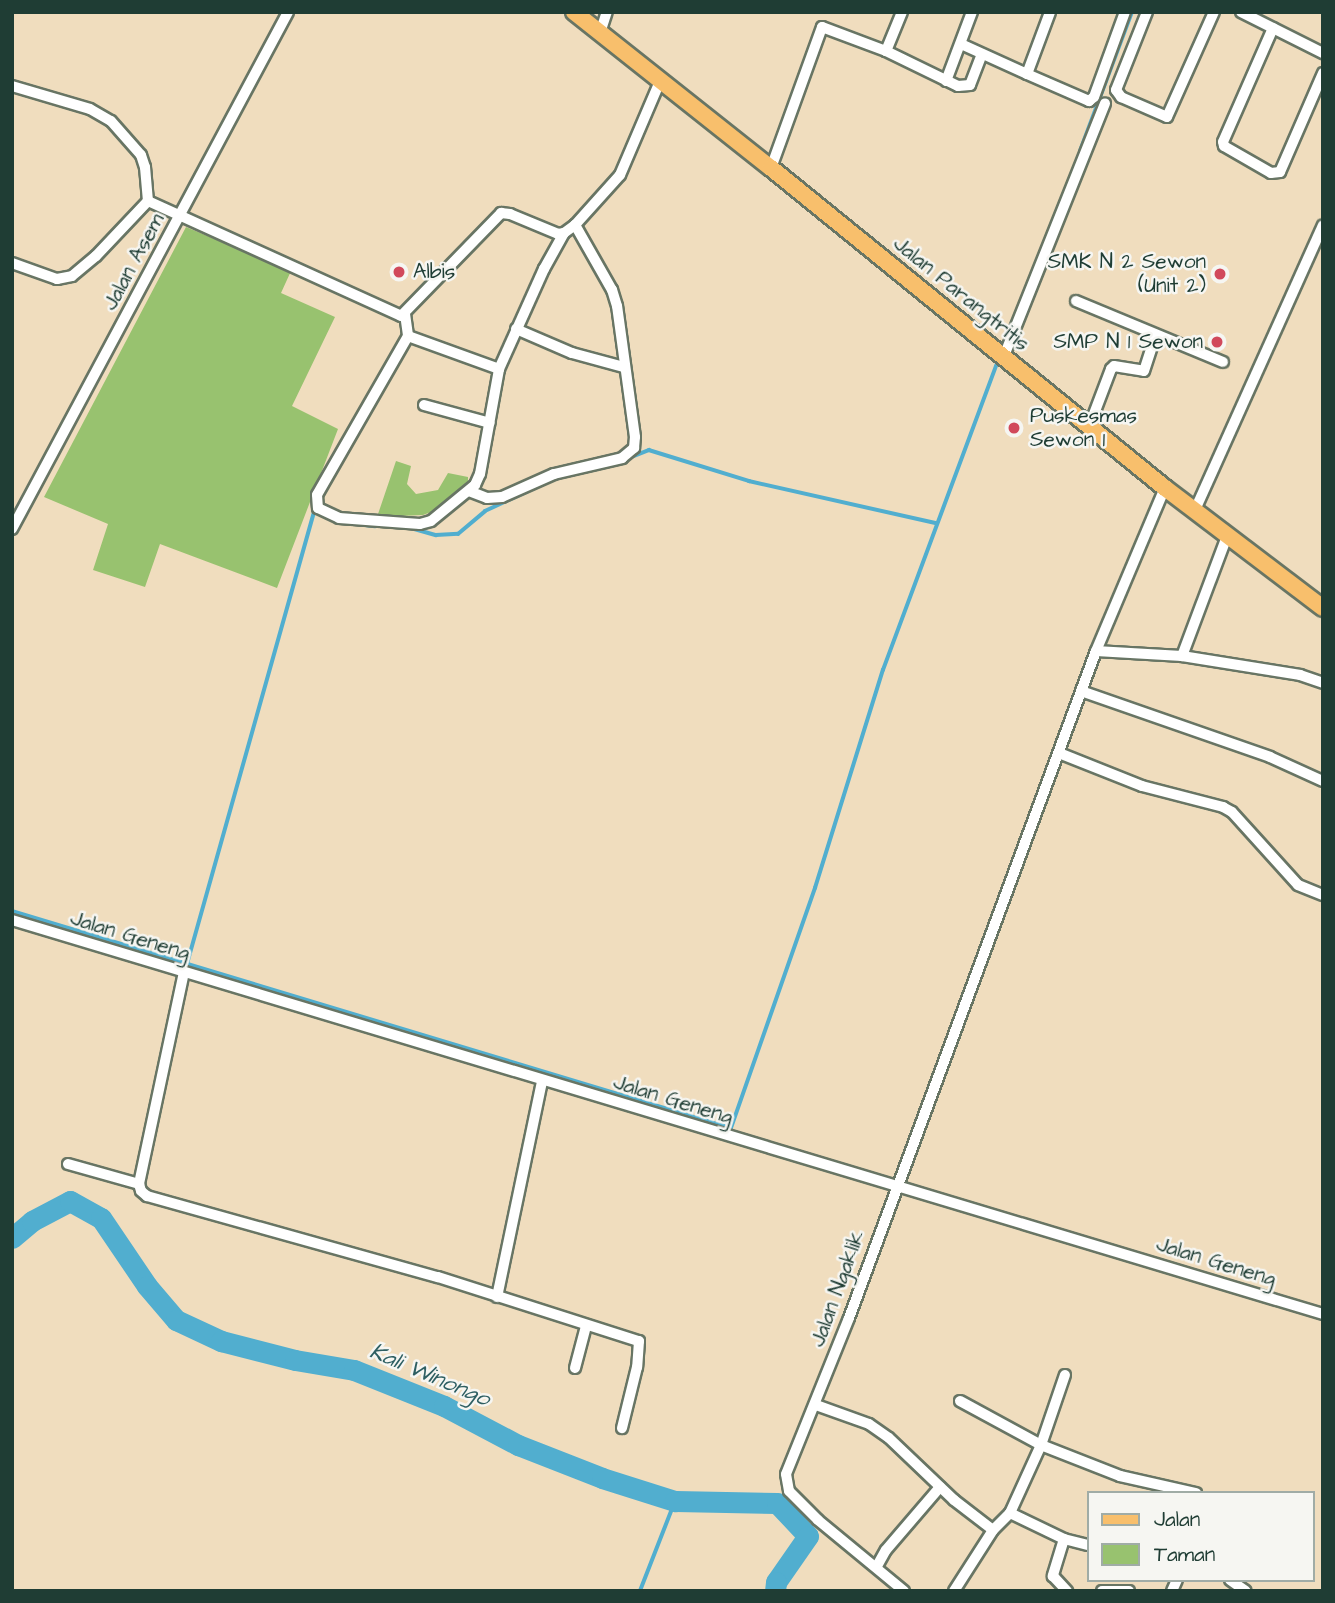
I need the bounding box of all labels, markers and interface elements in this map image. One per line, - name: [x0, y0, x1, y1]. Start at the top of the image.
- street label: Jalan Asem: [98, 209, 170, 315]
- street label: Jalan Parangtritis: [888, 231, 1034, 357]
- place label: SMK N 2 Sewon (Unit 2): [1048, 249, 1206, 299]
- place label: Albis: [413, 259, 455, 285]
- marker: Albis: [391, 264, 407, 280]
- marker: SMK N 2 Sewon (Unit 2): [1212, 266, 1228, 282]
- place label: SMP N 1 Sewon: [1054, 329, 1203, 355]
- marker: SMP N 1 Sewon: [1209, 334, 1225, 350]
- place label: Puskesmas Sewon 1: [1030, 403, 1137, 453]
- marker: Puskesmas Sewon 1: [1004, 418, 1024, 438]
- street label: Jalan Geneng: [67, 906, 193, 966]
- street label: Jalan Geneng: [610, 1070, 736, 1130]
- street label: Jalan Ngaklik: [805, 1228, 871, 1350]
- street label: Jalan Geneng: [1153, 1232, 1279, 1292]
- water label: Kali Winongo: [366, 1337, 494, 1413]
- legend: [1086, 1491, 1314, 1582]
- text: Jalan: [1154, 1505, 1200, 1534]
- text: Taman: [1154, 1540, 1215, 1569]

